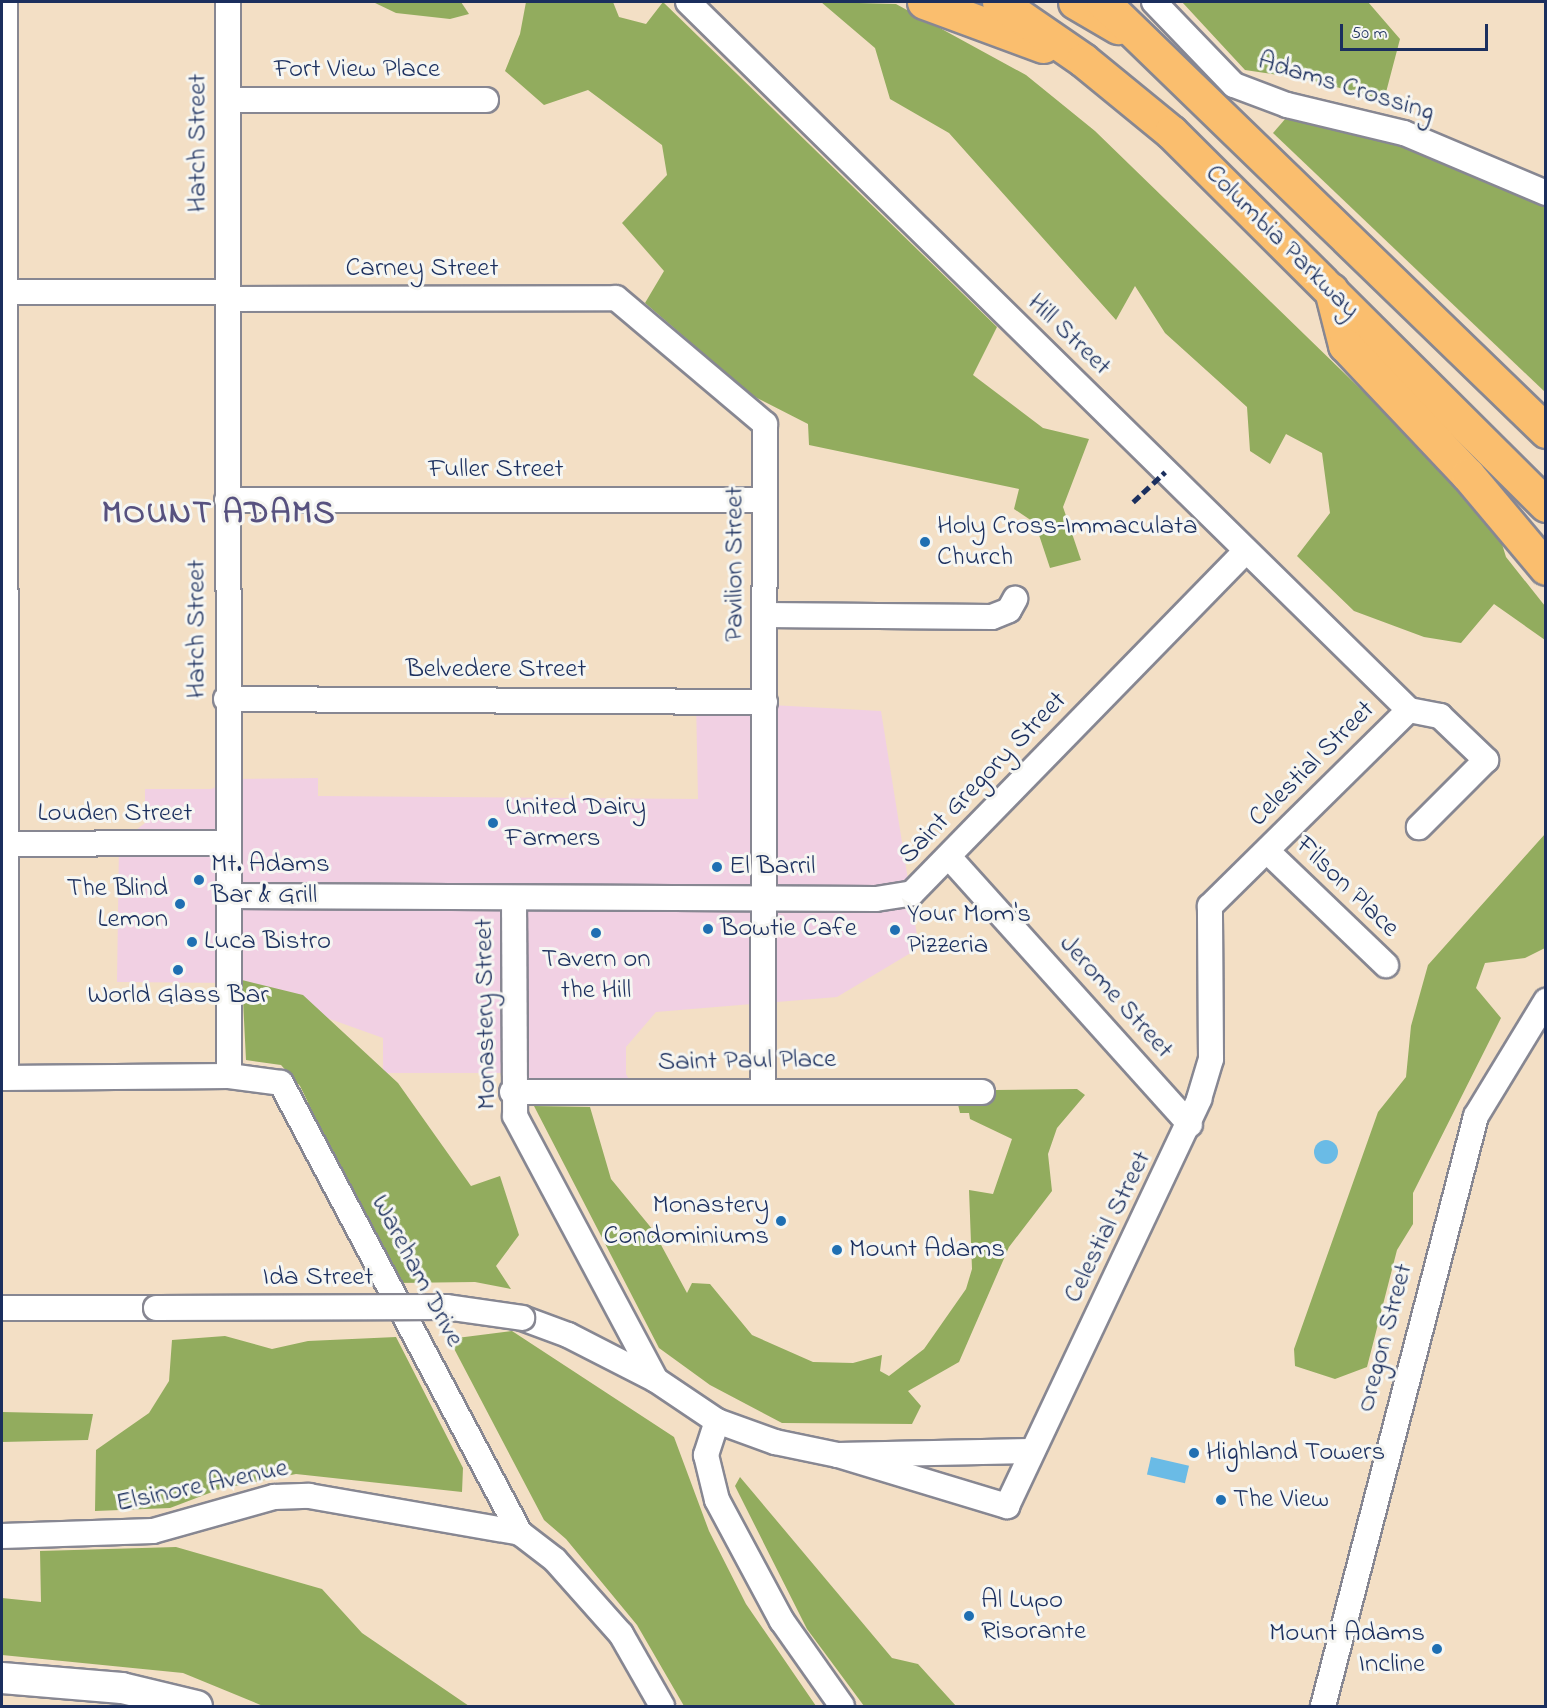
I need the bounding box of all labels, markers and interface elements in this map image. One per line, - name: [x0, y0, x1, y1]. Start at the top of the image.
- scale bar: [1343, 12, 1492, 50]
- text: 50 m: [1351, 21, 1388, 47]
- street label: Adams Crossing: [1254, 45, 1438, 129]
- street label: Fort View Place: [274, 54, 440, 86]
- street label: Hatch Street: [182, 74, 214, 212]
- street label: Columbia Parkway: [1198, 158, 1366, 326]
- street label: Carney Street: [346, 253, 498, 285]
- street label: Hill Street: [1020, 287, 1118, 383]
- street label: Fuller Street: [428, 454, 564, 486]
- street label: Pavilion Street: [719, 486, 751, 642]
- district label: MOUNT ADAMS: [102, 495, 336, 535]
- place label: Holy Cross–Immaculata Church: [937, 510, 1198, 573]
- marker: Holy Cross–Immaculata Church: [918, 535, 932, 549]
- street label: Hatch Street: [181, 560, 213, 698]
- street label: Belvedere Street: [406, 654, 586, 686]
- street label: Saint Gregory Street: [892, 685, 1074, 871]
- street label: Celestial Street: [1242, 694, 1382, 834]
- place label: United Dairy Farmers: [505, 791, 646, 854]
- street label: Louden Street: [38, 798, 192, 830]
- marker: United Dairy Farmers: [486, 816, 500, 830]
- street label: Filson Place: [1288, 830, 1406, 944]
- place label: Mt. Adams Bar & Grill: [211, 848, 330, 911]
- place label: El Barril: [729, 851, 816, 883]
- marker: El Barril: [710, 860, 724, 874]
- place label: The Blind Lemon: [66, 872, 168, 935]
- marker: Mt. Adams Bar & Grill: [192, 873, 206, 887]
- marker: The Blind Lemon: [173, 897, 187, 911]
- place label: Your Mom's Pizzeria: [907, 898, 1031, 961]
- place label: Bowtie Cafe: [720, 913, 857, 945]
- street label: Monastery Street: [468, 918, 504, 1110]
- marker: Bowtie Cafe: [701, 922, 715, 936]
- marker: Your Mom's Pizzeria: [888, 923, 902, 937]
- place label: Luca Bistro: [204, 926, 331, 958]
- marker: Tavern on the Hill: [589, 926, 603, 940]
- street label: Jerome Street: [1052, 928, 1180, 1066]
- marker: Luca Bistro: [185, 935, 199, 949]
- place label: Tavern on the Hill: [541, 943, 651, 1006]
- marker: World Glass Bar: [171, 963, 185, 977]
- place label: World Glass Bar: [87, 980, 269, 1012]
- street label: Saint Paul Place: [658, 1043, 836, 1079]
- street label: Celestial Street: [1057, 1146, 1159, 1308]
- street label: Wareham Drive: [363, 1189, 471, 1353]
- place label: Monastery Condominiums: [604, 1189, 769, 1252]
- marker: Monastery Condominiums: [774, 1214, 788, 1228]
- place label: Mount Adams: [849, 1234, 1005, 1266]
- marker: Mount Adams: [830, 1243, 844, 1257]
- street label: Oregon Street: [1350, 1260, 1420, 1416]
- street label: Ida Street: [263, 1262, 373, 1294]
- place label: Highland Towers: [1206, 1437, 1385, 1469]
- marker: Highland Towers: [1187, 1446, 1201, 1460]
- street label: Elsinore Avenue: [113, 1452, 291, 1520]
- place label: The View: [1233, 1484, 1329, 1516]
- marker: The View: [1214, 1493, 1228, 1507]
- place label: Al Lupo Risorante: [981, 1584, 1086, 1647]
- marker: Al Lupo Risorante: [962, 1609, 976, 1623]
- place label: Mount Adams Incline: [1269, 1617, 1425, 1680]
- marker: Mount Adams Incline: [1430, 1642, 1444, 1656]

